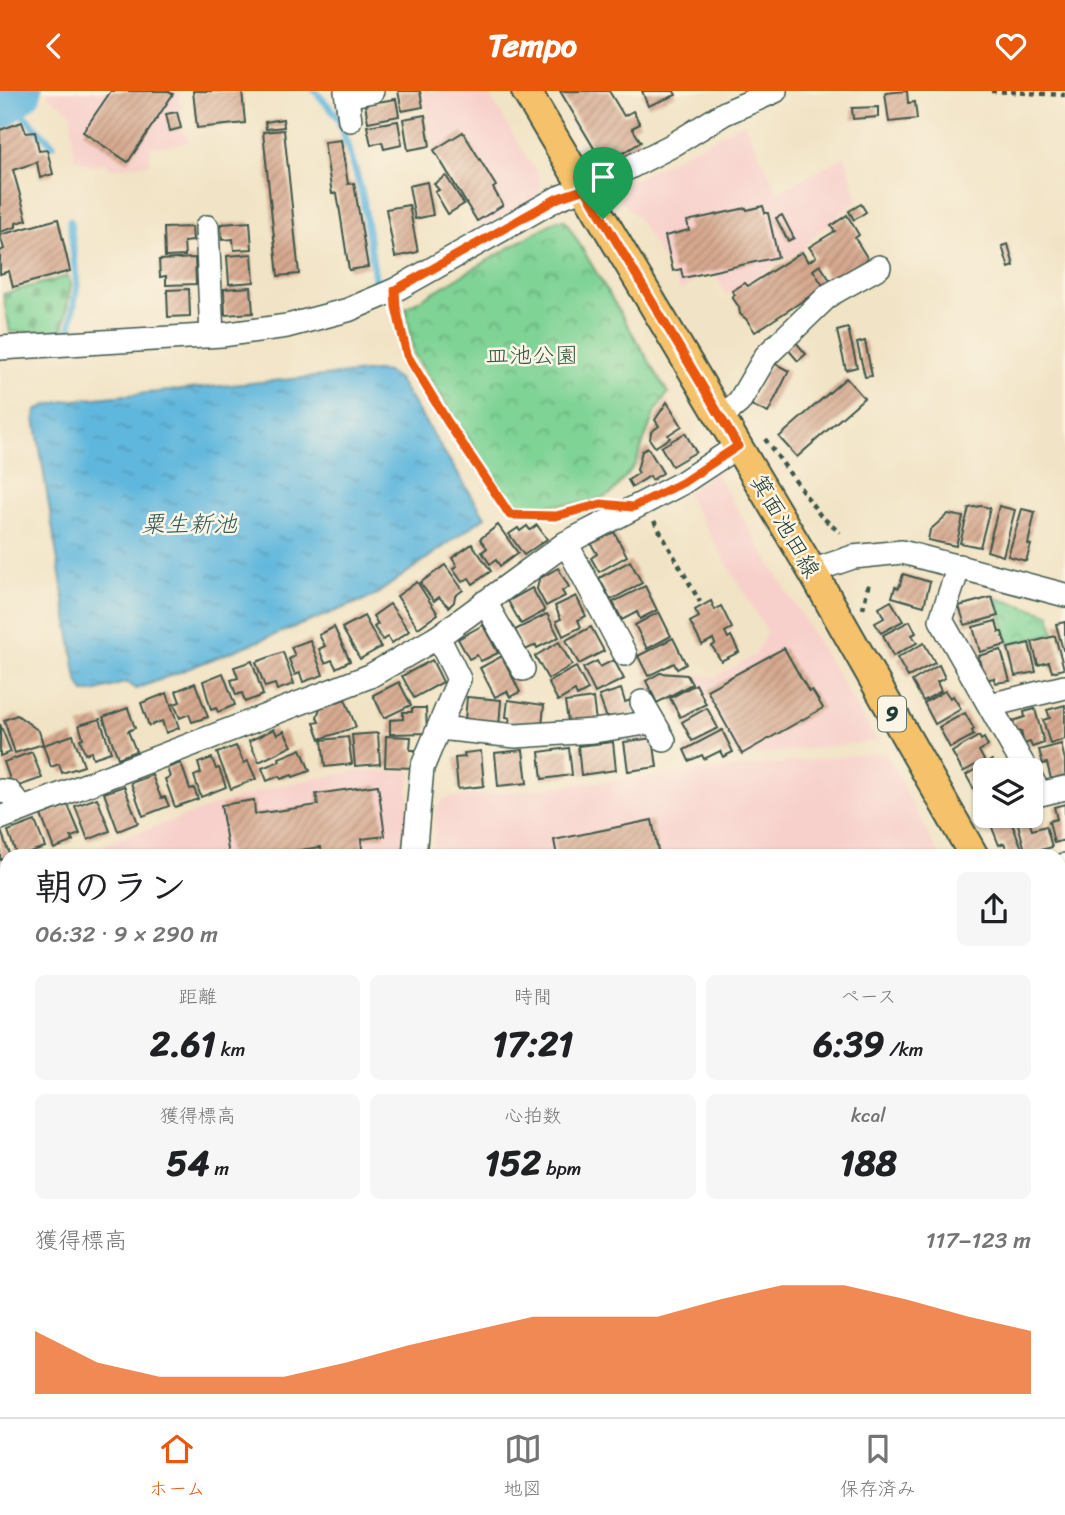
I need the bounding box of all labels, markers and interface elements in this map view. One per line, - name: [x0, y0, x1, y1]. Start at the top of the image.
- text: Tempo: [488, 17, 577, 74]
- icon: back: [35, 27, 73, 65]
- icon: heart: [992, 27, 1030, 65]
- pin: [573, 147, 633, 219]
- icon: arrive: [584, 158, 622, 196]
- park label: 皿池公園: [486, 335, 578, 376]
- street label: 箕面池田線: [738, 466, 832, 586]
- water label: 粟生新池: [141, 503, 238, 545]
- road number: 9: [878, 697, 906, 731]
- map controls: [973, 758, 1043, 828]
- button: layers: [973, 758, 1043, 828]
- text: 朝のラン: [35, 854, 187, 921]
- button: share: [957, 872, 1031, 946]
- text: 06:32 · 9 × 290 m: [35, 914, 218, 955]
- text: 距離: [179, 980, 217, 1013]
- text: 時間: [514, 980, 552, 1013]
- text: ペース: [840, 980, 896, 1013]
- text: 2.61: [150, 1013, 216, 1075]
- text: 17:21: [493, 1013, 573, 1075]
- text: 6:39: [813, 1013, 884, 1075]
- text: km: [216, 1033, 245, 1066]
- text: /km: [884, 1033, 923, 1066]
- text: 獲得標高: [160, 1099, 236, 1132]
- text: 心拍数: [504, 1099, 562, 1132]
- text: kcal: [851, 1099, 886, 1132]
- text: 54: [166, 1132, 210, 1194]
- text: 152: [485, 1132, 541, 1194]
- text: 188: [840, 1132, 897, 1194]
- text: m: [210, 1152, 229, 1185]
- text: bpm: [541, 1152, 581, 1185]
- text: 獲得標高: [35, 1220, 127, 1261]
- text: 117–123 m: [926, 1220, 1031, 1261]
- tab: ホーム: [149, 1430, 205, 1505]
- tab: 地図: [504, 1430, 542, 1505]
- tab: 保存済み: [840, 1430, 916, 1505]

